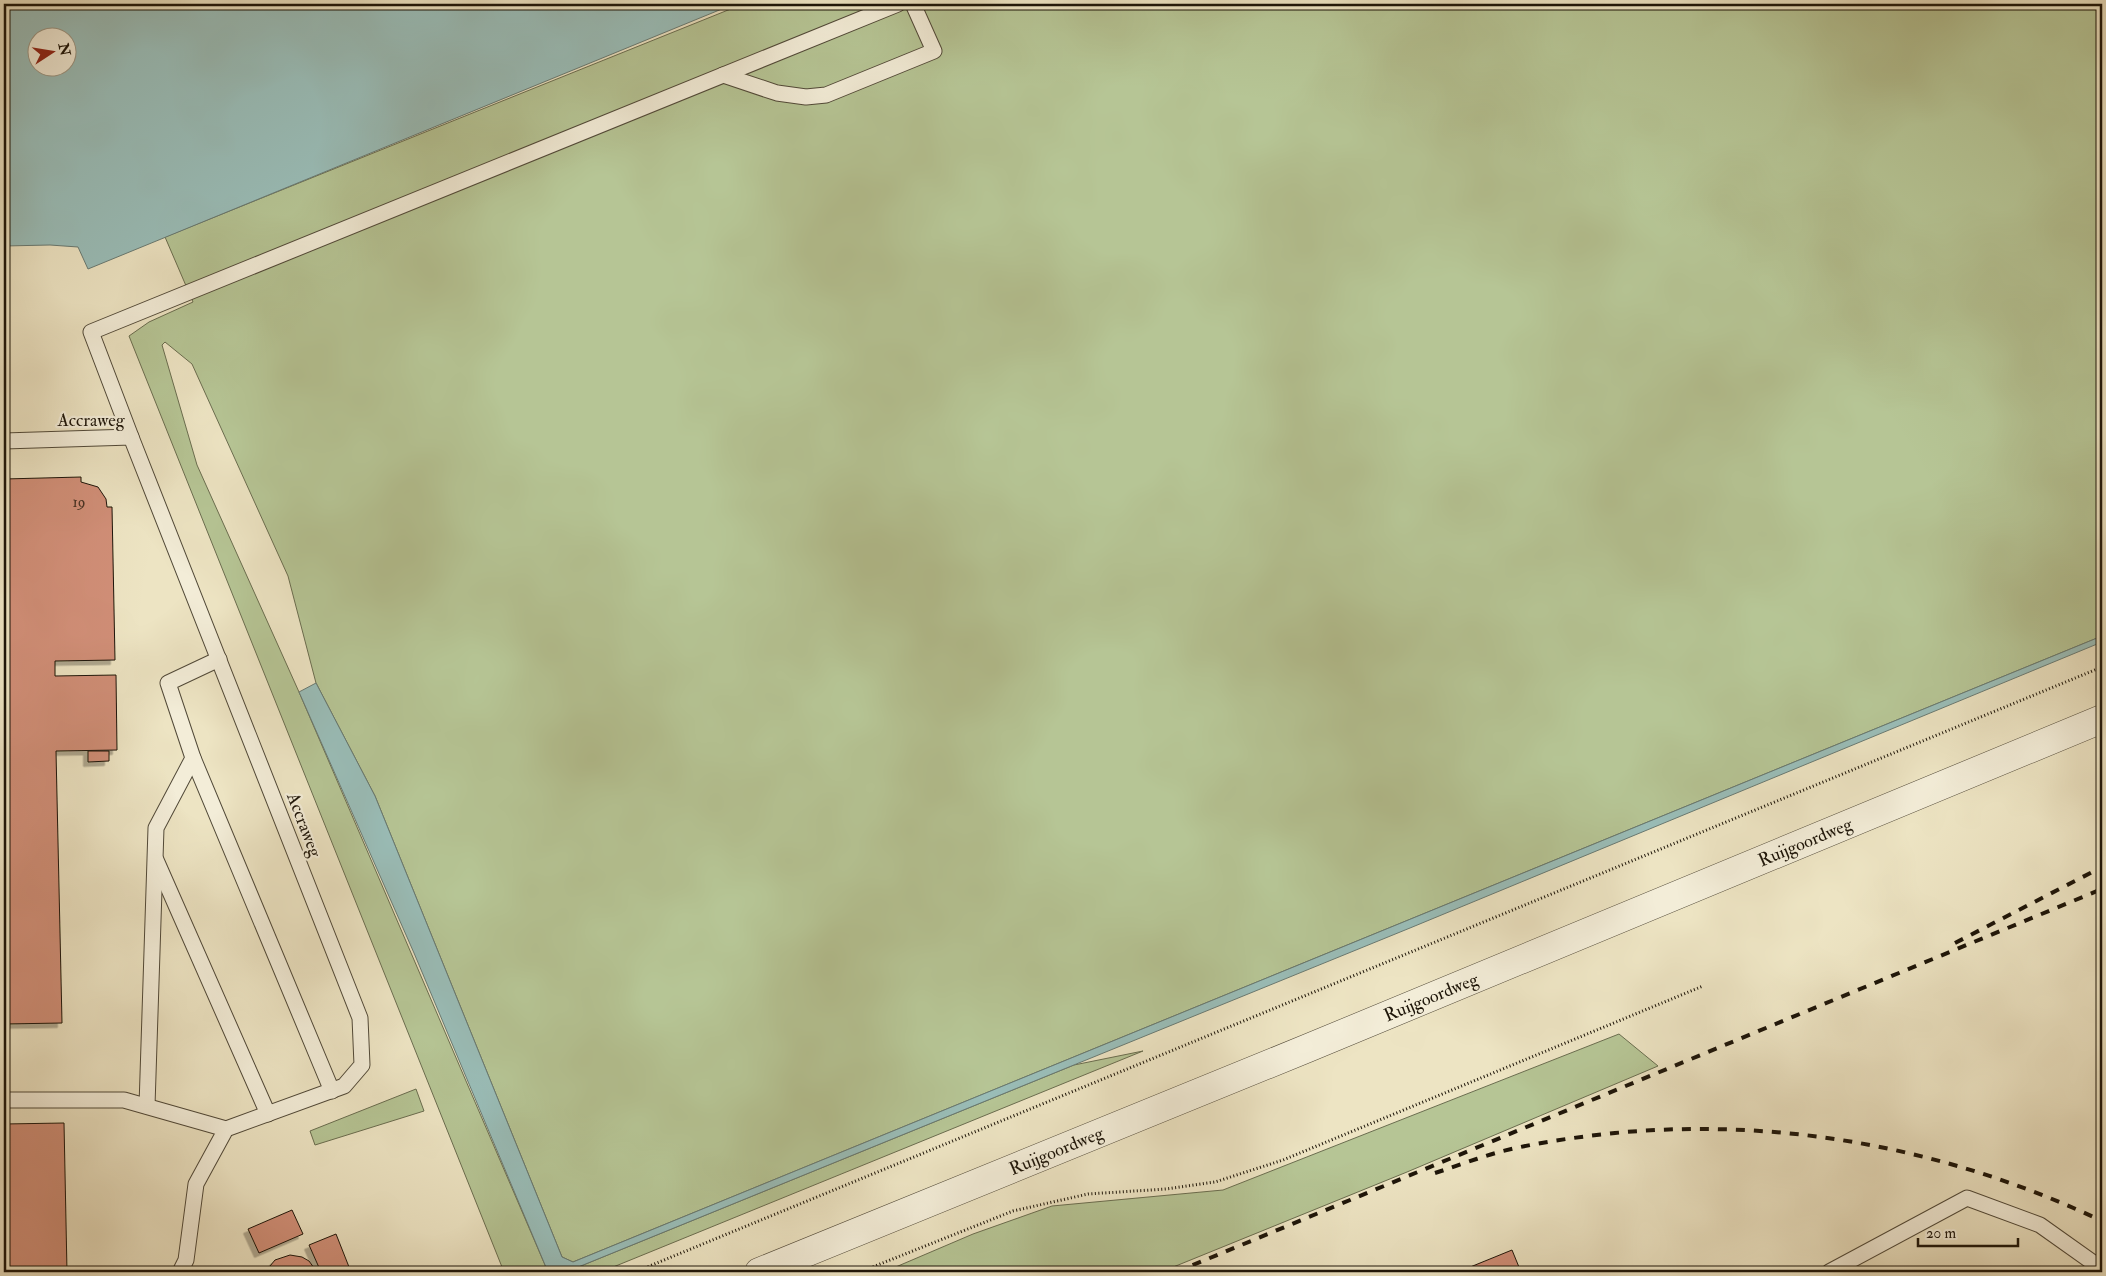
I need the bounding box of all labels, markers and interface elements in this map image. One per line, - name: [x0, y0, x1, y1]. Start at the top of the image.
- north arrow: [28, 28, 78, 78]
- text: N: [54, 41, 74, 58]
- street label: Accraweg: [56, 409, 126, 432]
- house number: 19: [73, 493, 85, 512]
- street label: Accraweg: [281, 789, 327, 862]
- street label: Ruijgoordweg: [1755, 812, 1857, 872]
- street label: Ruijgoordweg: [1380, 967, 1483, 1027]
- street label: Ruijgoordweg: [1006, 1121, 1108, 1180]
- scale bar: [1918, 1216, 2018, 1248]
- text: 20 m: [1926, 1224, 1956, 1243]

